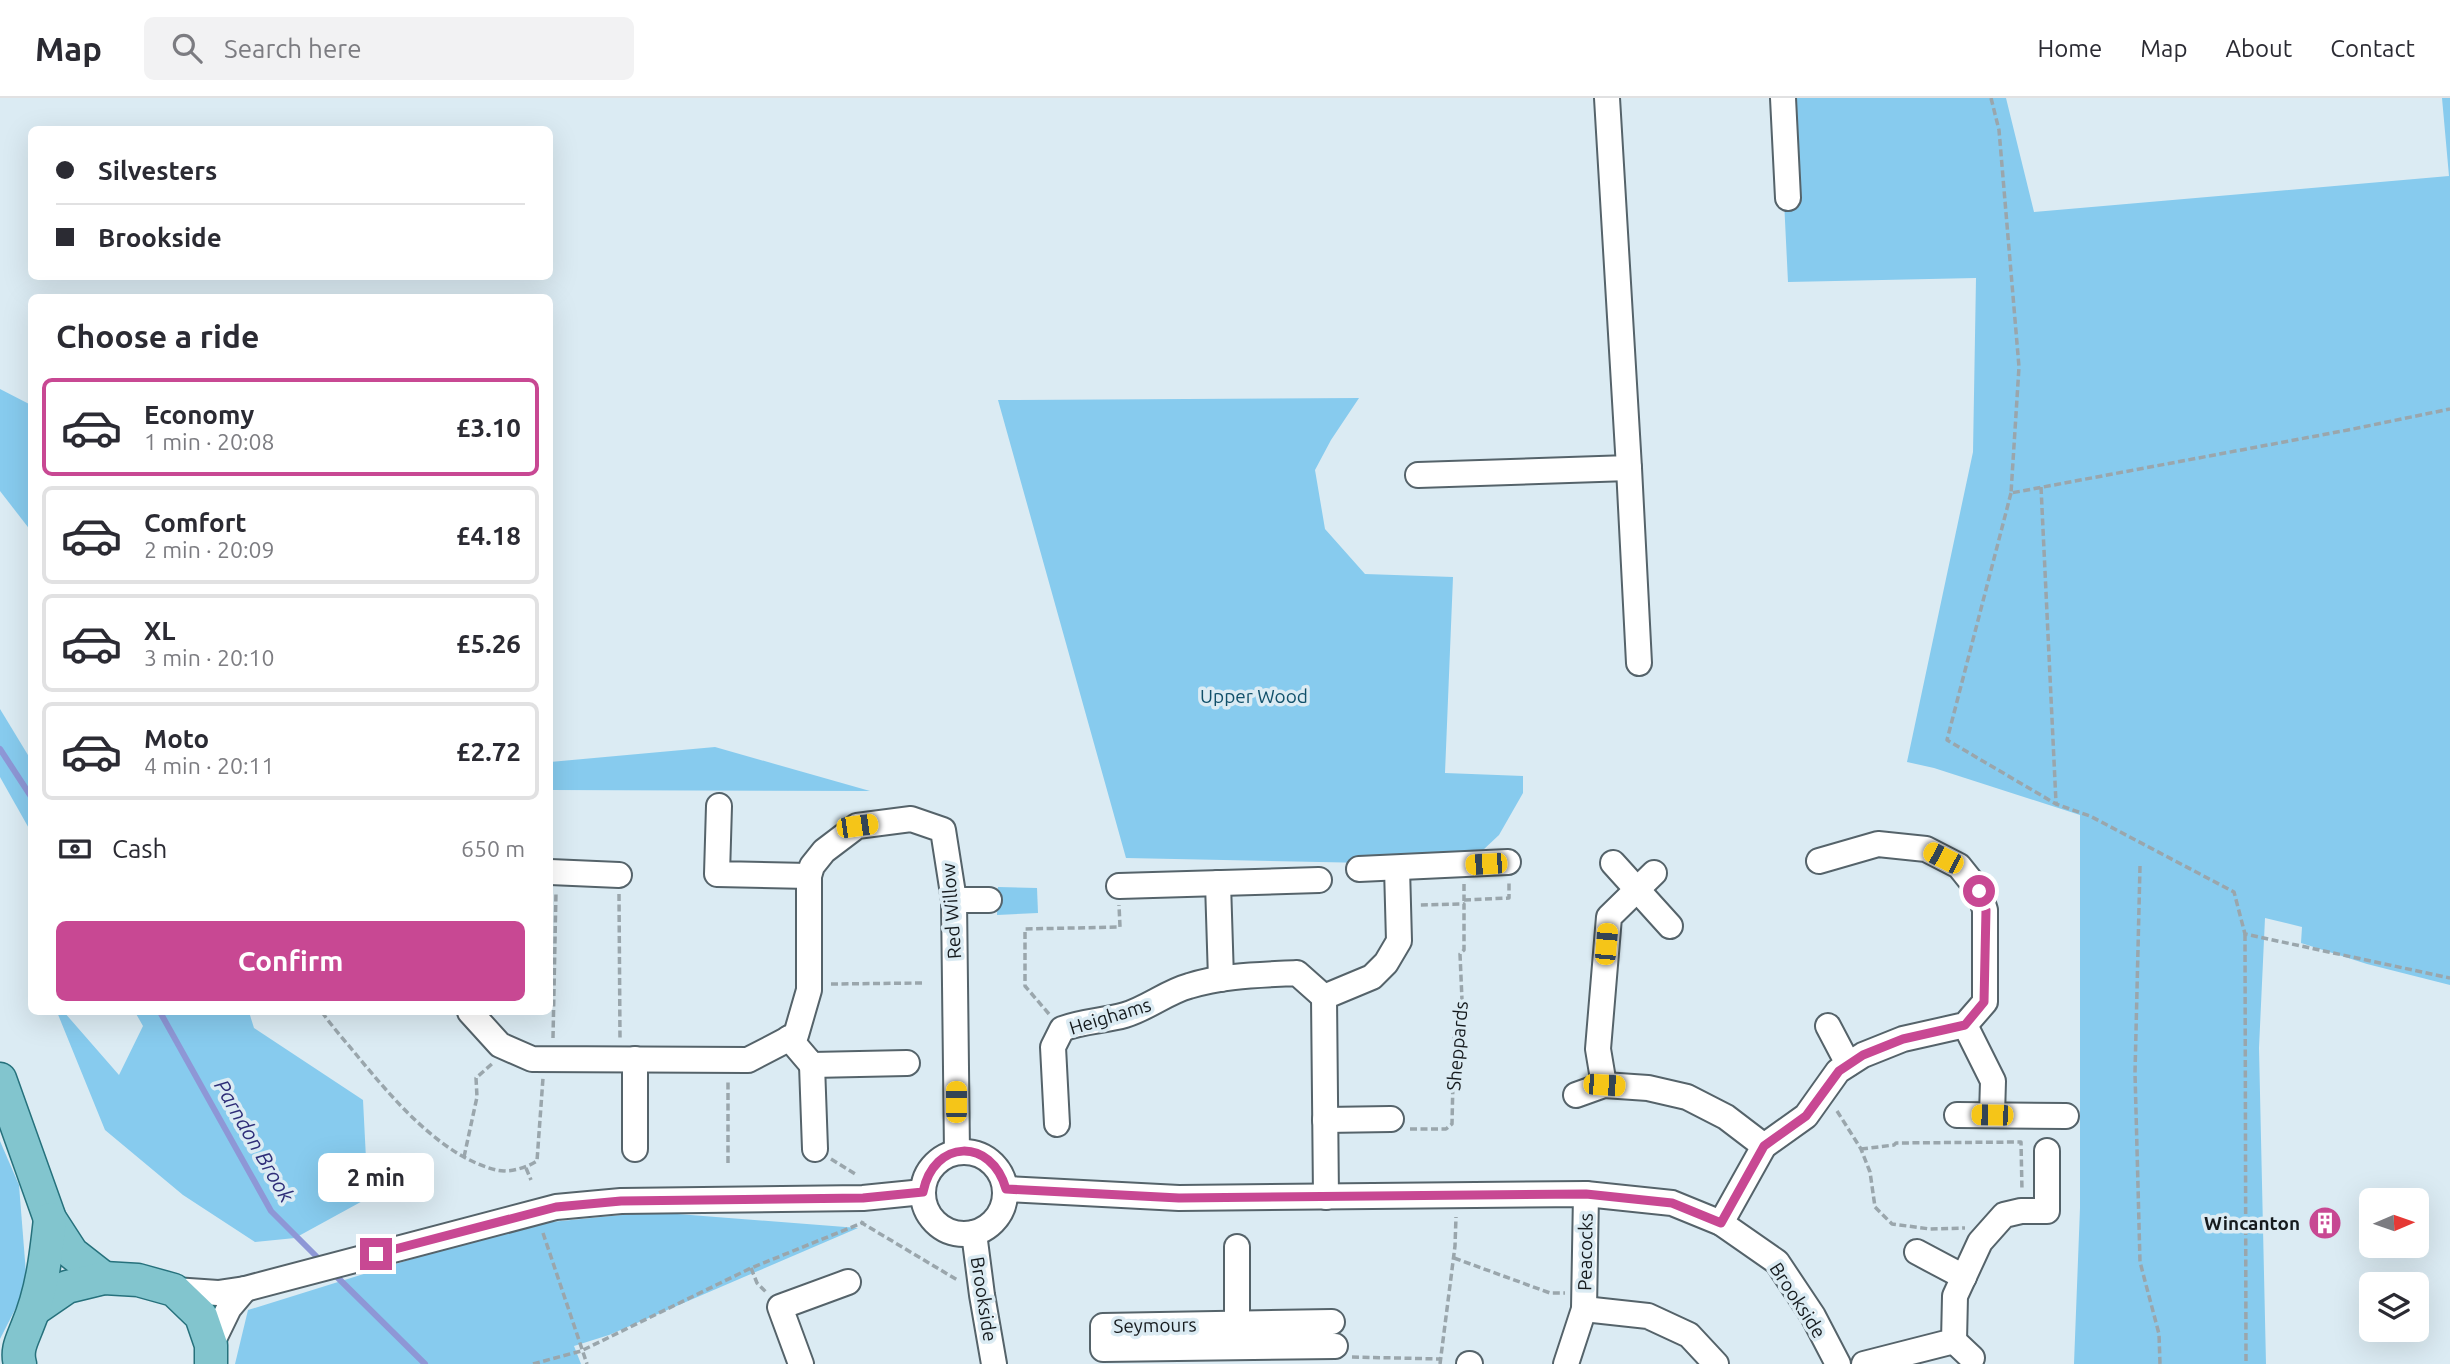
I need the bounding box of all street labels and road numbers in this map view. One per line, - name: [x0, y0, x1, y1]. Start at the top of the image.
- street label: Red Willow: [937, 862, 965, 960]
- street label: Heighams: [1066, 993, 1154, 1039]
- street label: Sheppards: [1442, 1000, 1472, 1092]
- street label: Peacocks: [1573, 1213, 1597, 1291]
- street label: Brookside: [966, 1255, 1002, 1343]
- street label: Brookside: [1765, 1258, 1831, 1342]
- street label: Seymours: [1113, 1313, 1197, 1337]

